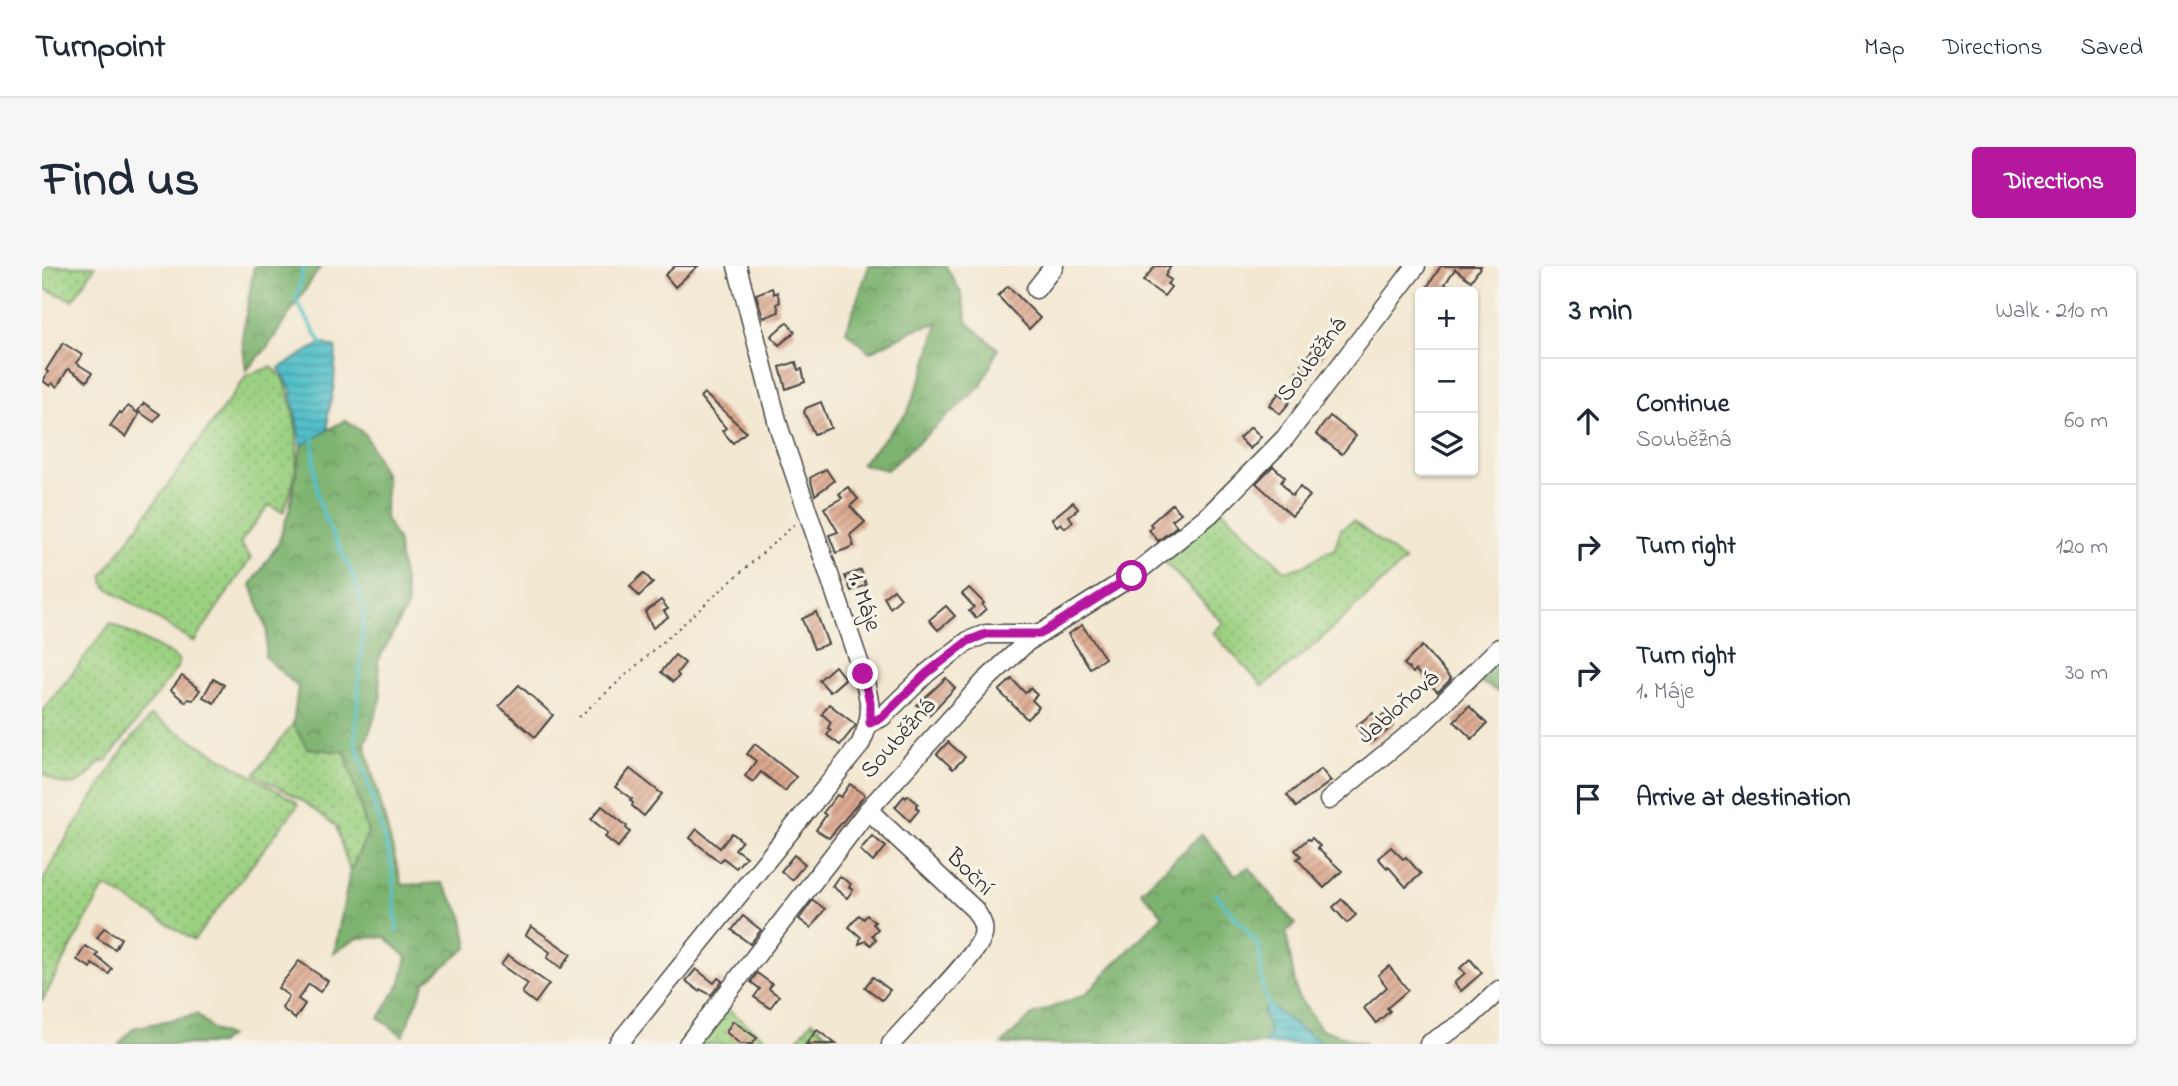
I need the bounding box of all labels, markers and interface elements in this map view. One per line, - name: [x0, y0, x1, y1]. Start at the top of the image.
- text: Turnpoint: [35, 24, 166, 72]
- text: Map: [1864, 31, 1905, 66]
- text: Directions: [1943, 31, 2042, 66]
- text: Saved: [2080, 31, 2143, 66]
- text: Find us: [42, 146, 199, 218]
- button: Directions: [1972, 147, 2136, 218]
- map controls: [1415, 287, 1478, 476]
- button: +: [1415, 287, 1478, 350]
- text: 3 min: [1569, 290, 1632, 334]
- text: Walk · 210 m: [1995, 295, 2108, 328]
- street label: Souběžná: [1269, 310, 1357, 410]
- button: −: [1415, 350, 1478, 413]
- text: Continue: [1636, 386, 1729, 424]
- icon: ahead: [1569, 402, 1607, 440]
- text: 60 m: [2064, 405, 2108, 438]
- button: layers: [1415, 413, 1478, 476]
- text: Souběžná: [1636, 424, 1731, 457]
- icon: right: [1569, 528, 1607, 566]
- text: Turn right: [1636, 528, 1736, 566]
- text: 120 m: [2056, 531, 2108, 564]
- route start: [1116, 560, 1147, 591]
- street label: 1. Máje: [837, 568, 890, 637]
- text: Turn right: [1636, 638, 1736, 676]
- icon: right: [1569, 654, 1607, 692]
- text: 30 m: [2065, 657, 2108, 690]
- route end: [847, 658, 878, 689]
- street label: Jabloňová: [1350, 662, 1448, 754]
- text: 1. Máje: [1636, 676, 1694, 709]
- street label: Souběžná: [853, 691, 945, 787]
- icon: arrive: [1569, 780, 1607, 818]
- text: Arrive at destination: [1636, 780, 1851, 818]
- street label: Boční: [936, 840, 1001, 905]

